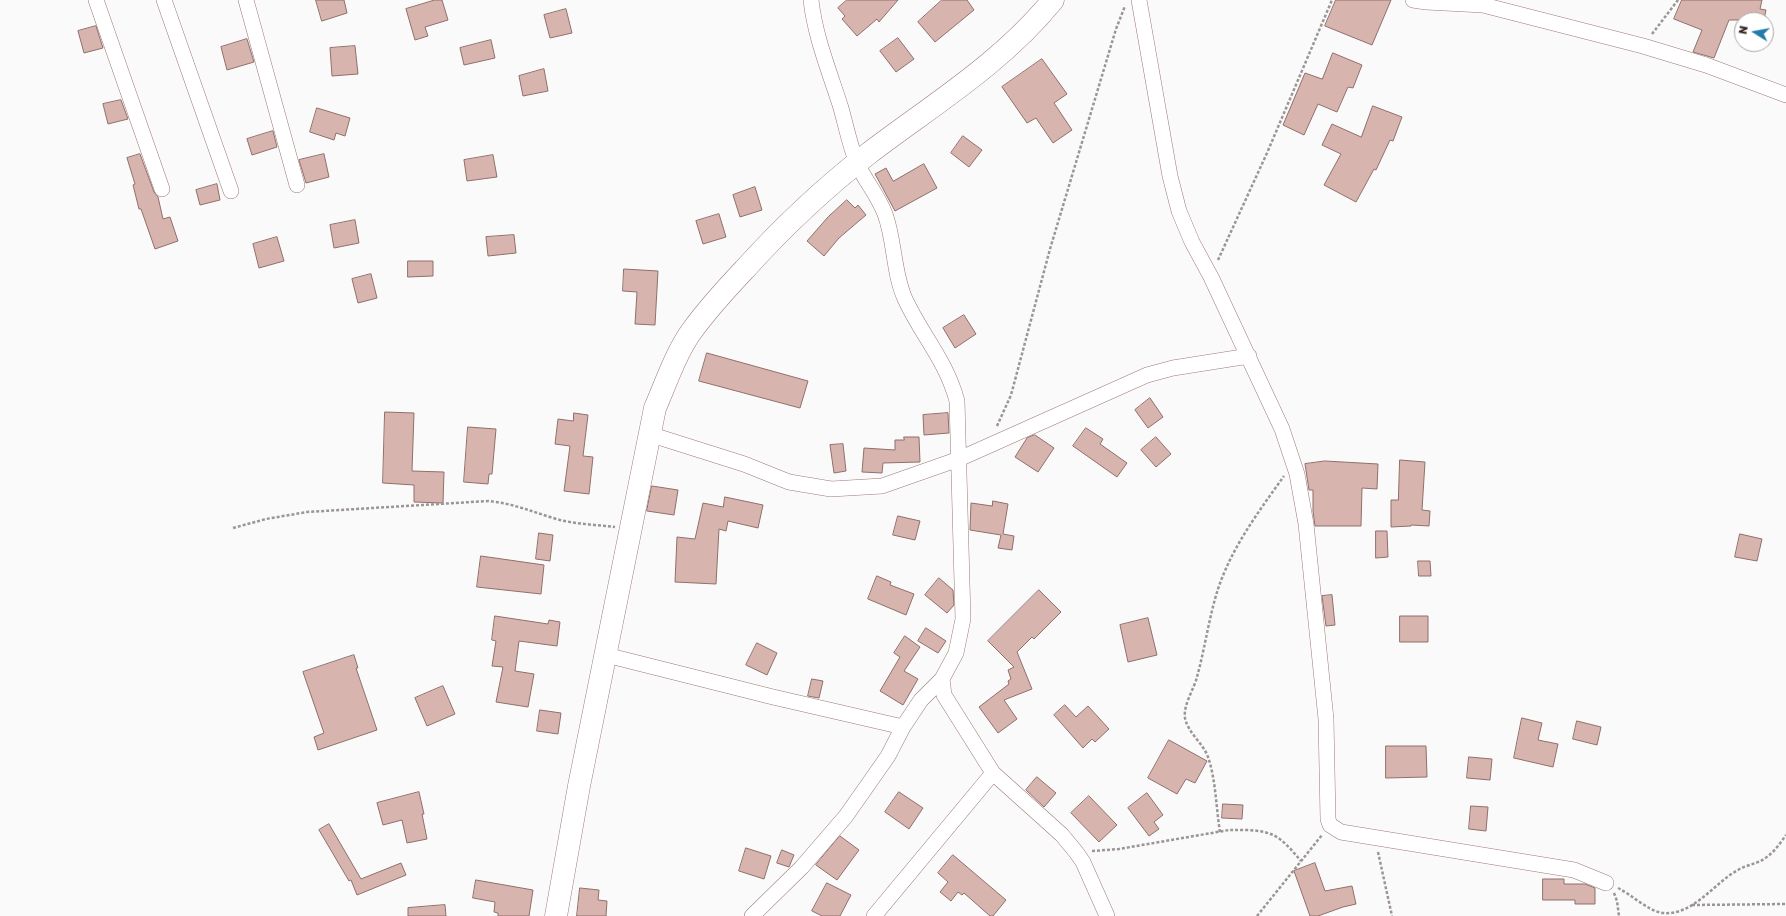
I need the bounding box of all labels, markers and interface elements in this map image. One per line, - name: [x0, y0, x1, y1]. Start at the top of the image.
- north arrow: [1734, 12, 1774, 52]
- text: N: [1736, 24, 1750, 35]

